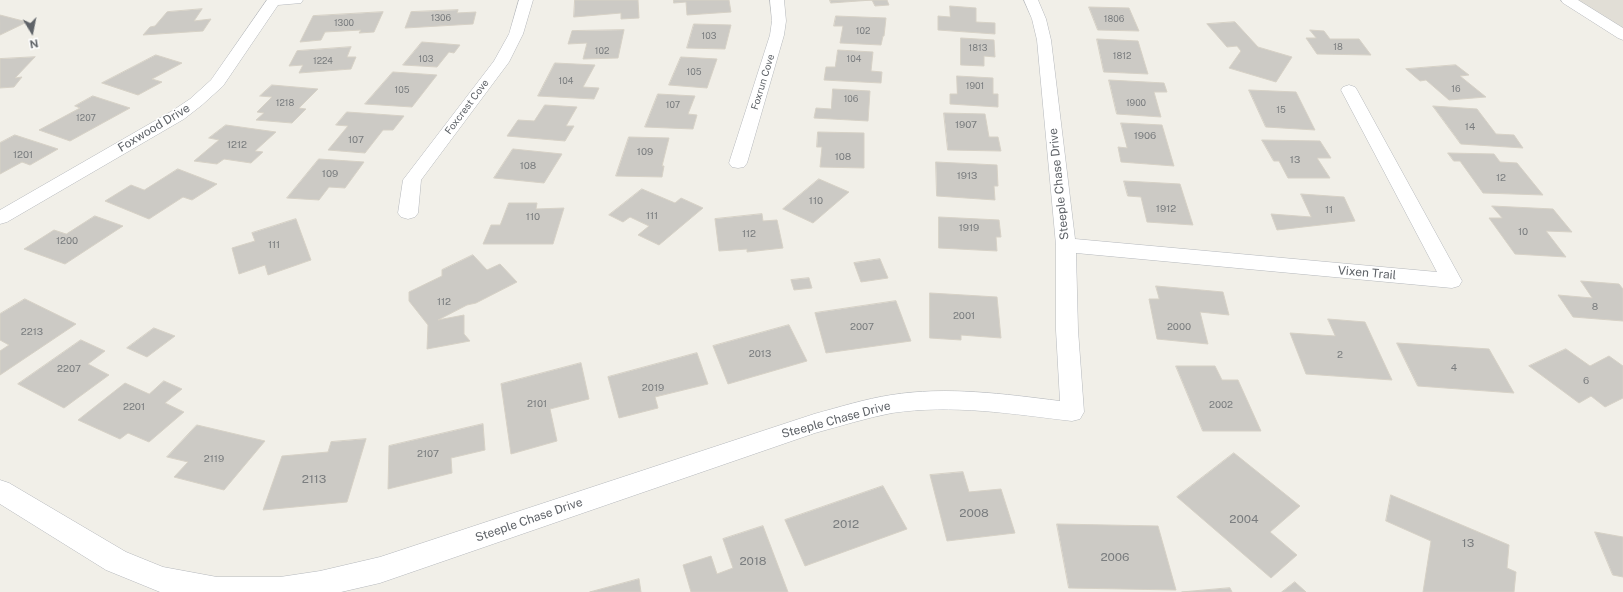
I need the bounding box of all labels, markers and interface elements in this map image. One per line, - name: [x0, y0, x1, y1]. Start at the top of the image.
- north arrow: [12, 12, 52, 52]
- house number: 1306: [431, 13, 451, 23]
- house number: 1806: [1104, 14, 1124, 24]
- house number: 1300: [334, 18, 354, 28]
- house number: 102: [856, 26, 870, 36]
- house number: 103: [702, 31, 716, 41]
- text: N: [29, 37, 39, 50]
- house number: 18: [1333, 42, 1343, 52]
- house number: 1813: [969, 43, 987, 53]
- house number: 102: [595, 46, 609, 56]
- house number: 1812: [1113, 51, 1131, 61]
- street label: Foxrun Cove: [749, 53, 777, 111]
- house number: 103: [419, 54, 433, 64]
- house number: 104: [847, 54, 861, 64]
- house number: 1224: [313, 56, 333, 66]
- house number: 105: [687, 67, 701, 77]
- house number: 104: [559, 76, 573, 86]
- street label: Foxcrest Cove: [442, 77, 492, 137]
- house number: 1901: [966, 81, 984, 91]
- house number: 16: [1451, 84, 1461, 94]
- house number: 105: [395, 85, 409, 95]
- house number: 106: [844, 94, 858, 104]
- house number: 1218: [276, 98, 294, 108]
- house number: 1900: [1126, 98, 1146, 108]
- house number: 107: [666, 100, 680, 110]
- street label: Foxwood Drive: [115, 101, 193, 155]
- house number: 15: [1276, 105, 1286, 115]
- house number: 1207: [76, 113, 96, 123]
- house number: 1907: [955, 119, 977, 131]
- house number: 14: [1465, 121, 1475, 133]
- street label: Steeple Chase Drive: [1046, 127, 1072, 241]
- house number: 1906: [1134, 130, 1156, 142]
- house number: 107: [348, 134, 364, 146]
- house number: 1212: [227, 139, 247, 151]
- house number: 109: [637, 146, 653, 158]
- house number: 1201: [13, 149, 33, 161]
- house number: 108: [835, 151, 851, 163]
- house number: 13: [1290, 154, 1300, 166]
- house number: 108: [520, 160, 536, 172]
- house number: 109: [322, 168, 338, 180]
- house number: 1913: [957, 170, 977, 182]
- house number: 12: [1496, 172, 1506, 184]
- house number: 110: [809, 195, 823, 207]
- house number: 1912: [1156, 203, 1176, 215]
- house number: 11: [1325, 204, 1333, 216]
- house number: 111: [646, 210, 658, 222]
- house number: 110: [526, 211, 540, 223]
- house number: 1919: [959, 222, 979, 234]
- house number: 10: [1518, 226, 1528, 238]
- house number: 112: [742, 228, 756, 240]
- house number: 1200: [56, 235, 78, 247]
- house number: 111: [268, 239, 280, 251]
- street label: Vixen Trail: [1337, 263, 1397, 283]
- house number: 112: [437, 296, 451, 308]
- house number: 8: [1592, 301, 1598, 313]
- house number: 2001: [953, 310, 975, 322]
- house number: 2007: [850, 321, 874, 333]
- house number: 2000: [1167, 321, 1191, 333]
- house number: 2213: [21, 326, 43, 338]
- house number: 2013: [749, 348, 771, 360]
- house number: 2: [1337, 349, 1343, 361]
- house number: 4: [1451, 362, 1457, 374]
- house number: 2207: [57, 363, 81, 375]
- house number: 6: [1583, 375, 1589, 387]
- house number: 2019: [642, 382, 664, 394]
- house number: 2101: [527, 398, 547, 410]
- street label: Steeple Chase Drive: [780, 399, 892, 441]
- house number: 2002: [1209, 399, 1233, 411]
- house number: 2201: [123, 401, 145, 413]
- house number: 2107: [417, 448, 439, 460]
- house number: 2119: [204, 453, 224, 465]
- house number: 2113: [302, 472, 326, 486]
- street label: Steeple Chase Drive: [474, 495, 584, 545]
- house number: 2008: [959, 506, 989, 520]
- house number: 2004: [1229, 512, 1259, 526]
- house number: 2012: [833, 517, 859, 531]
- house number: 13: [1462, 536, 1474, 550]
- house number: 2006: [1100, 550, 1130, 564]
- house number: 2018: [739, 554, 767, 568]

